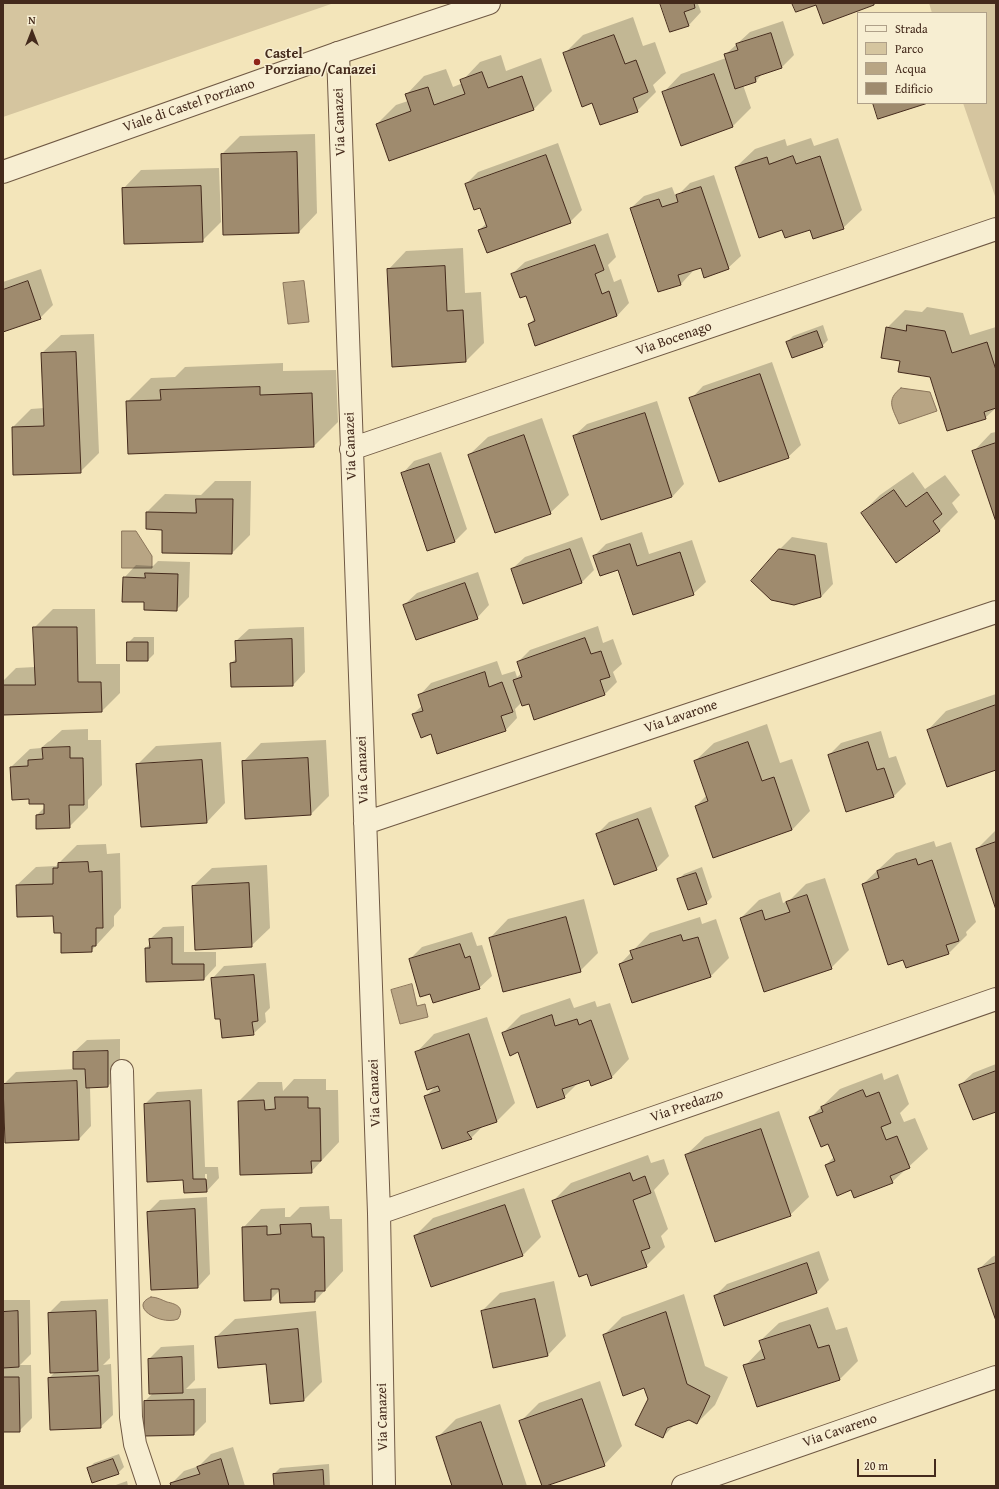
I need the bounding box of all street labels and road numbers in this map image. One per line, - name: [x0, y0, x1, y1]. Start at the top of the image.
- street label: Viale di Castel Porziano: [121, 76, 257, 136]
- street label: Via Canazei: [330, 88, 350, 156]
- street label: Via Bocenago: [634, 318, 714, 360]
- street label: Via Canazei: [341, 412, 361, 480]
- street label: Via Lavarone: [642, 697, 720, 737]
- street label: Via Canazei: [353, 736, 373, 804]
- street label: Via Canazei: [365, 1059, 385, 1127]
- street label: Via Predazzo: [648, 1086, 726, 1126]
- street label: Via Canazei: [374, 1383, 392, 1451]
- street label: Via Cavareno: [801, 1410, 879, 1452]

